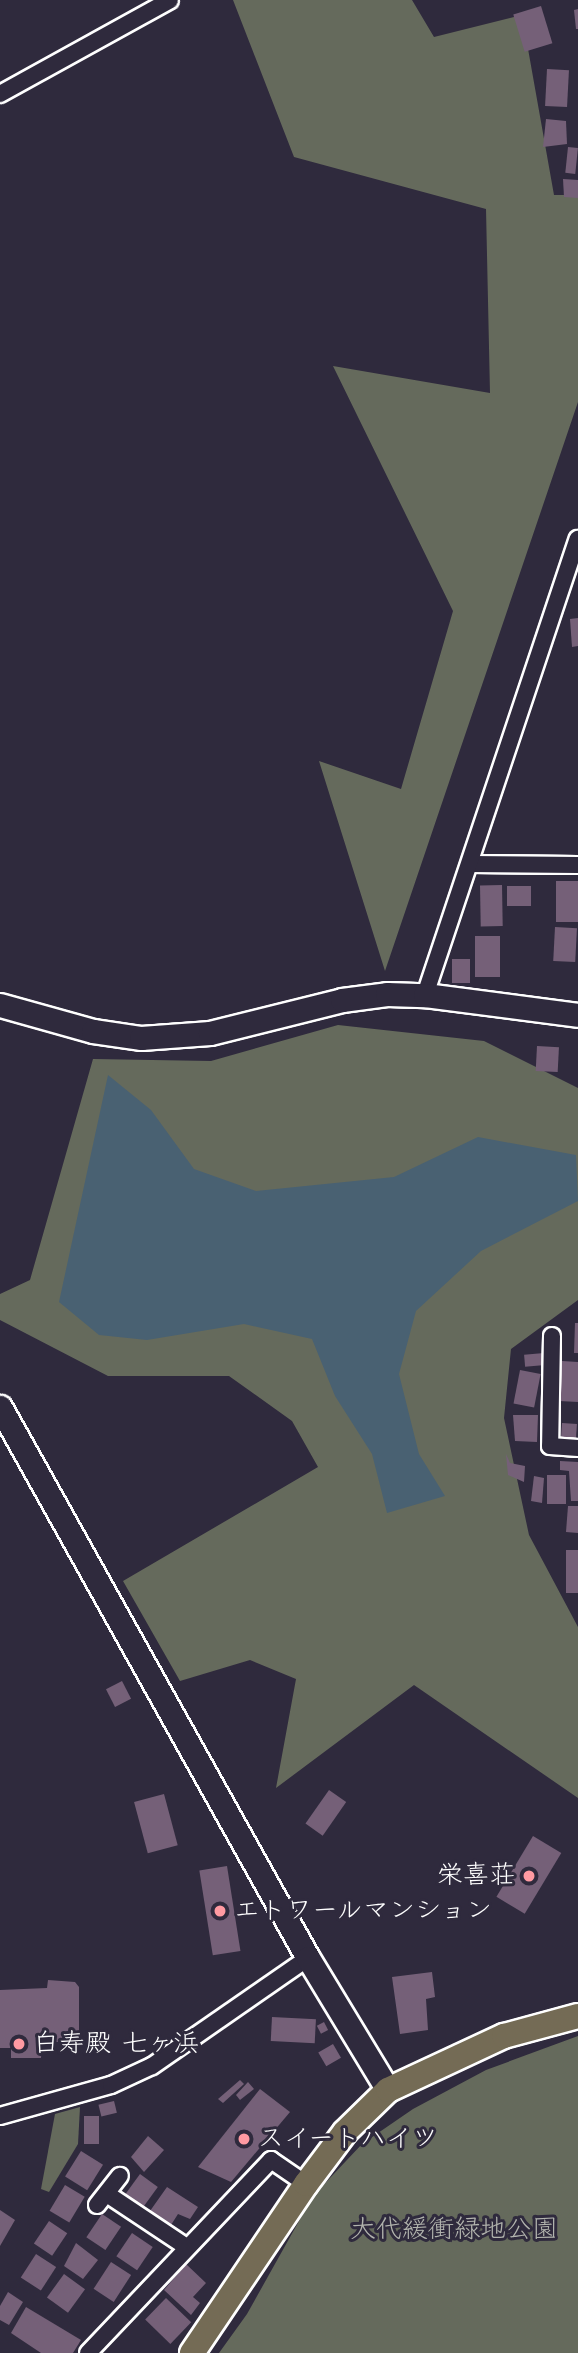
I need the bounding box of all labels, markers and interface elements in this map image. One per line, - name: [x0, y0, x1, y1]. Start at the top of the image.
- place label: 栄喜荘: [437, 1860, 515, 1892]
- marker: 栄喜荘: [521, 1868, 537, 1884]
- place label: エトワールマンション: [234, 1895, 494, 1927]
- marker: エトワールマンション: [212, 1903, 228, 1919]
- place label: 白寿殿 七ヶ浜: [33, 2028, 199, 2060]
- marker: 白寿殿 七ヶ浜: [11, 2036, 27, 2052]
- place label: スイートハイツ: [258, 2123, 438, 2155]
- marker: スイートハイツ: [236, 2131, 252, 2147]
- park label: 大代緩衝緑地公園: [350, 2214, 558, 2246]

